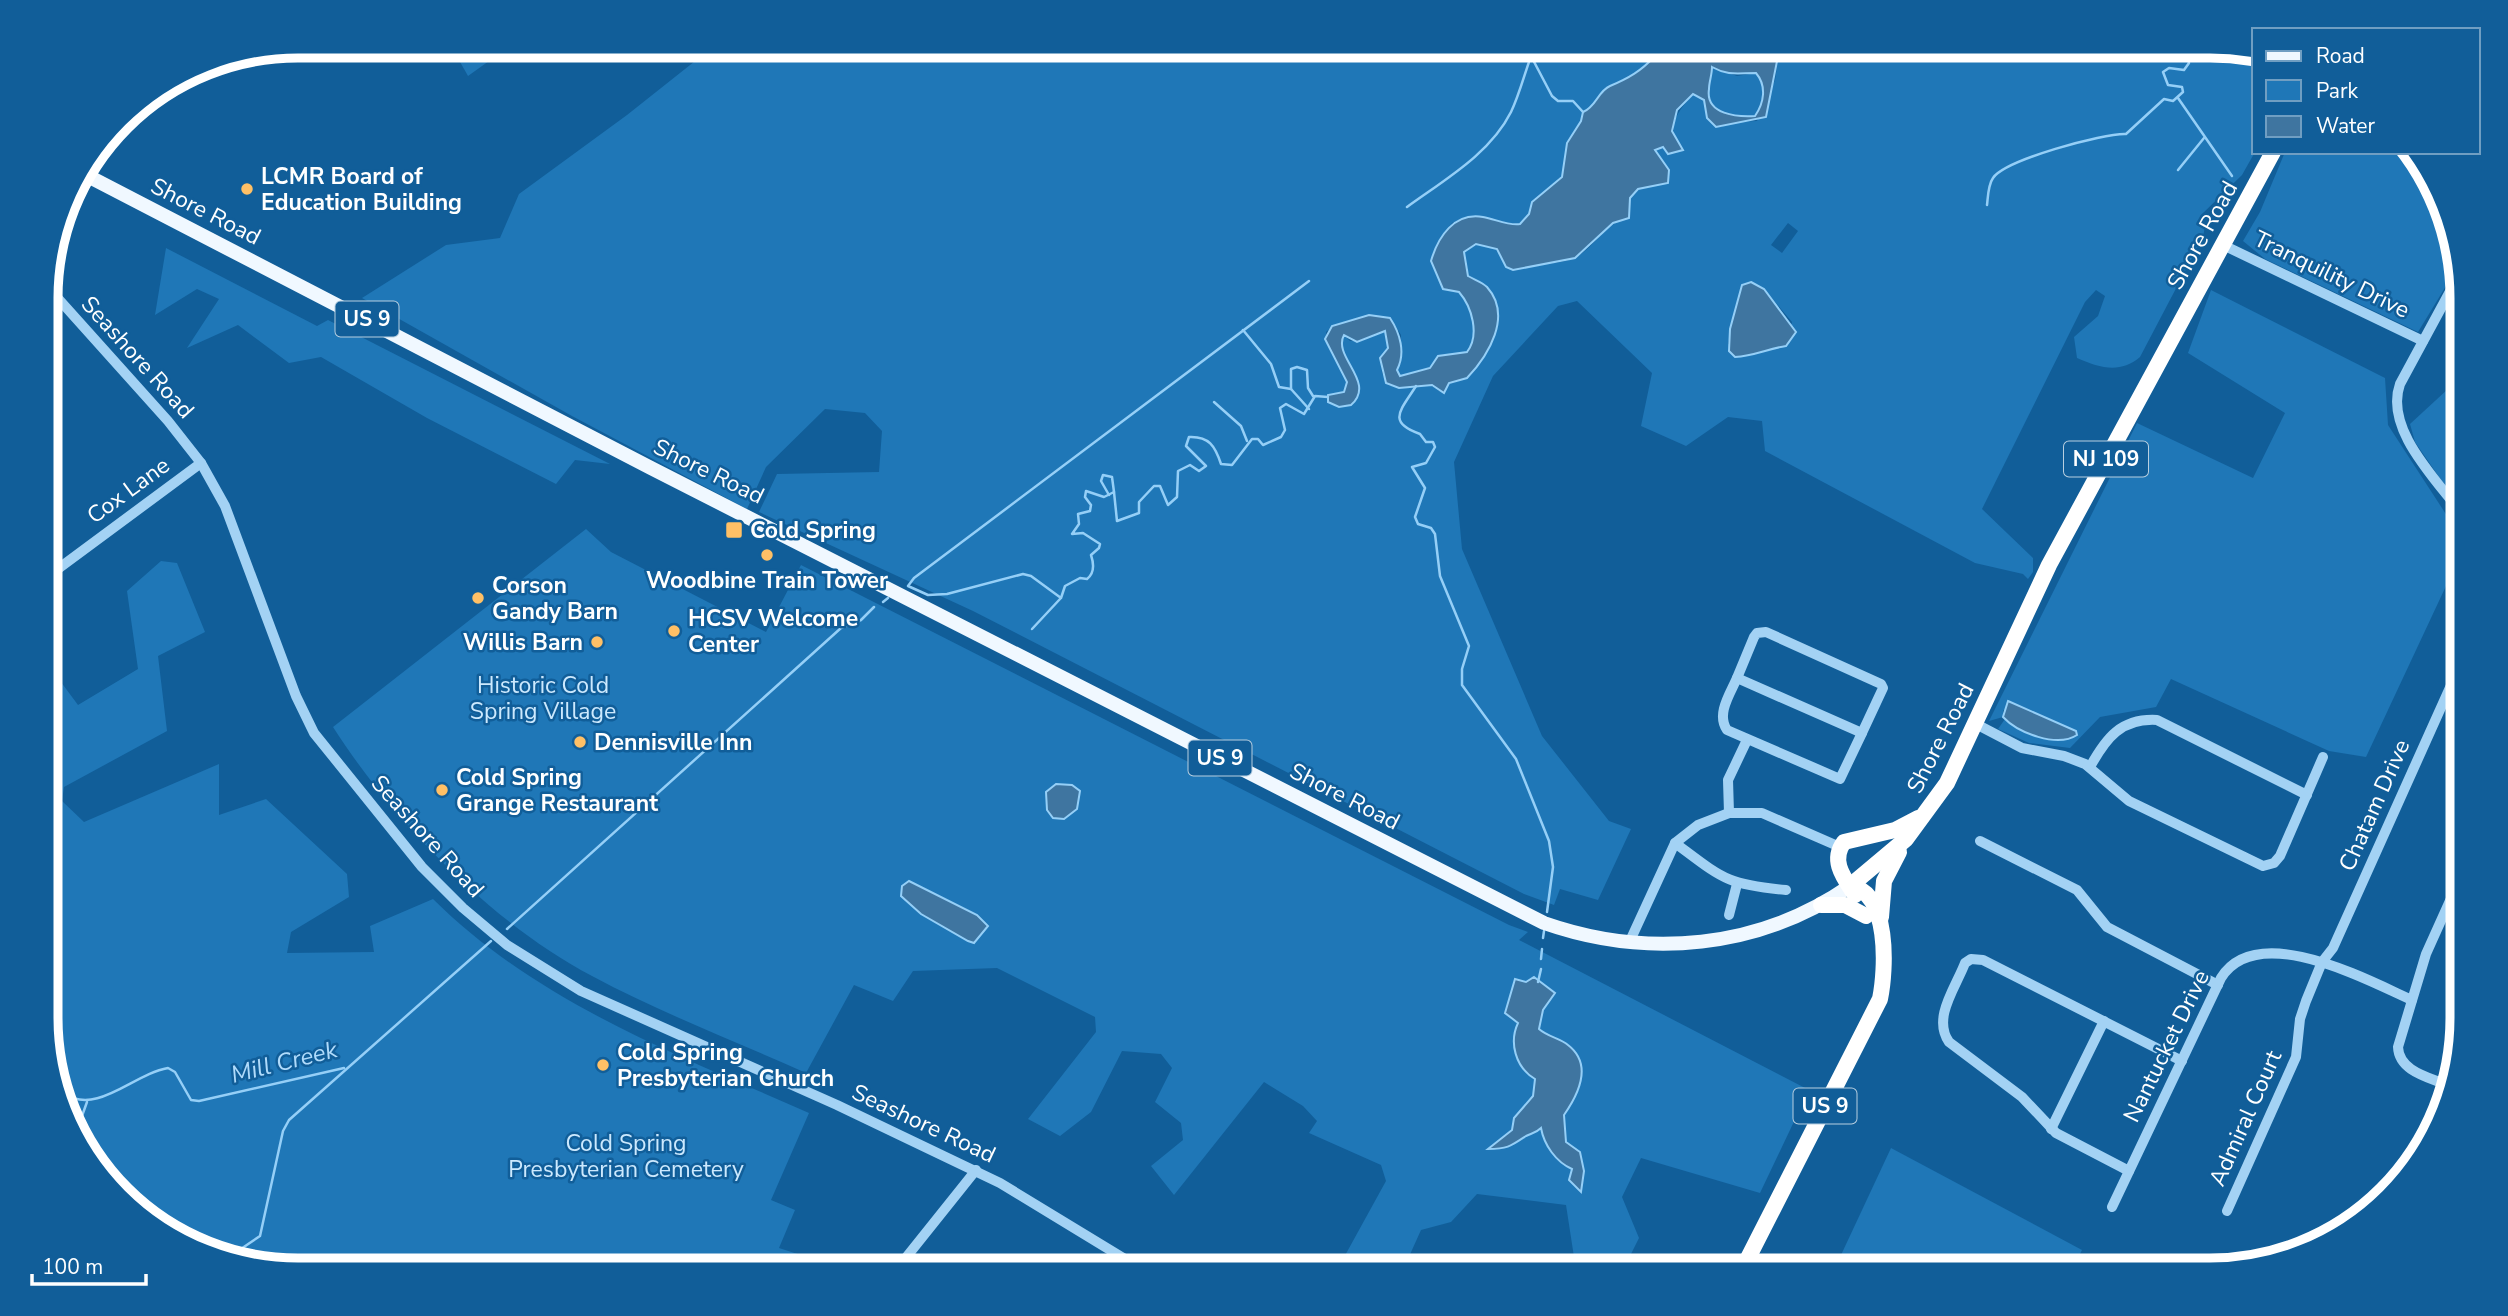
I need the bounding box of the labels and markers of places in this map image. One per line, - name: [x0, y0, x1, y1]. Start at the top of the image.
- place label: LCMR Board of Education Building: [261, 161, 462, 218]
- marker: LCMR Board of Education Building: [239, 181, 255, 197]
- place label: Cold Spring: [750, 515, 876, 546]
- marker: Cold Spring: [724, 520, 744, 540]
- marker: Woodbine Train Tower: [759, 547, 775, 563]
- place label: Woodbine Train Tower: [646, 565, 888, 596]
- place label: Corson Gandy Barn: [492, 570, 618, 627]
- marker: Corson Gandy Barn: [470, 590, 486, 606]
- place label: HCSV Welcome Center: [688, 603, 858, 660]
- marker: HCSV Welcome Center: [666, 623, 682, 639]
- place label: Willis Barn: [463, 627, 583, 658]
- marker: Willis Barn: [589, 634, 605, 650]
- place label: Dennisville Inn: [594, 727, 752, 758]
- marker: Dennisville Inn: [572, 734, 588, 750]
- place label: Cold Spring Grange Restaurant: [456, 762, 658, 819]
- marker: Cold Spring Grange Restaurant: [434, 782, 450, 798]
- place label: Cold Spring Presbyterian Church: [617, 1037, 834, 1094]
- marker: Cold Spring Presbyterian Church: [595, 1057, 611, 1073]

